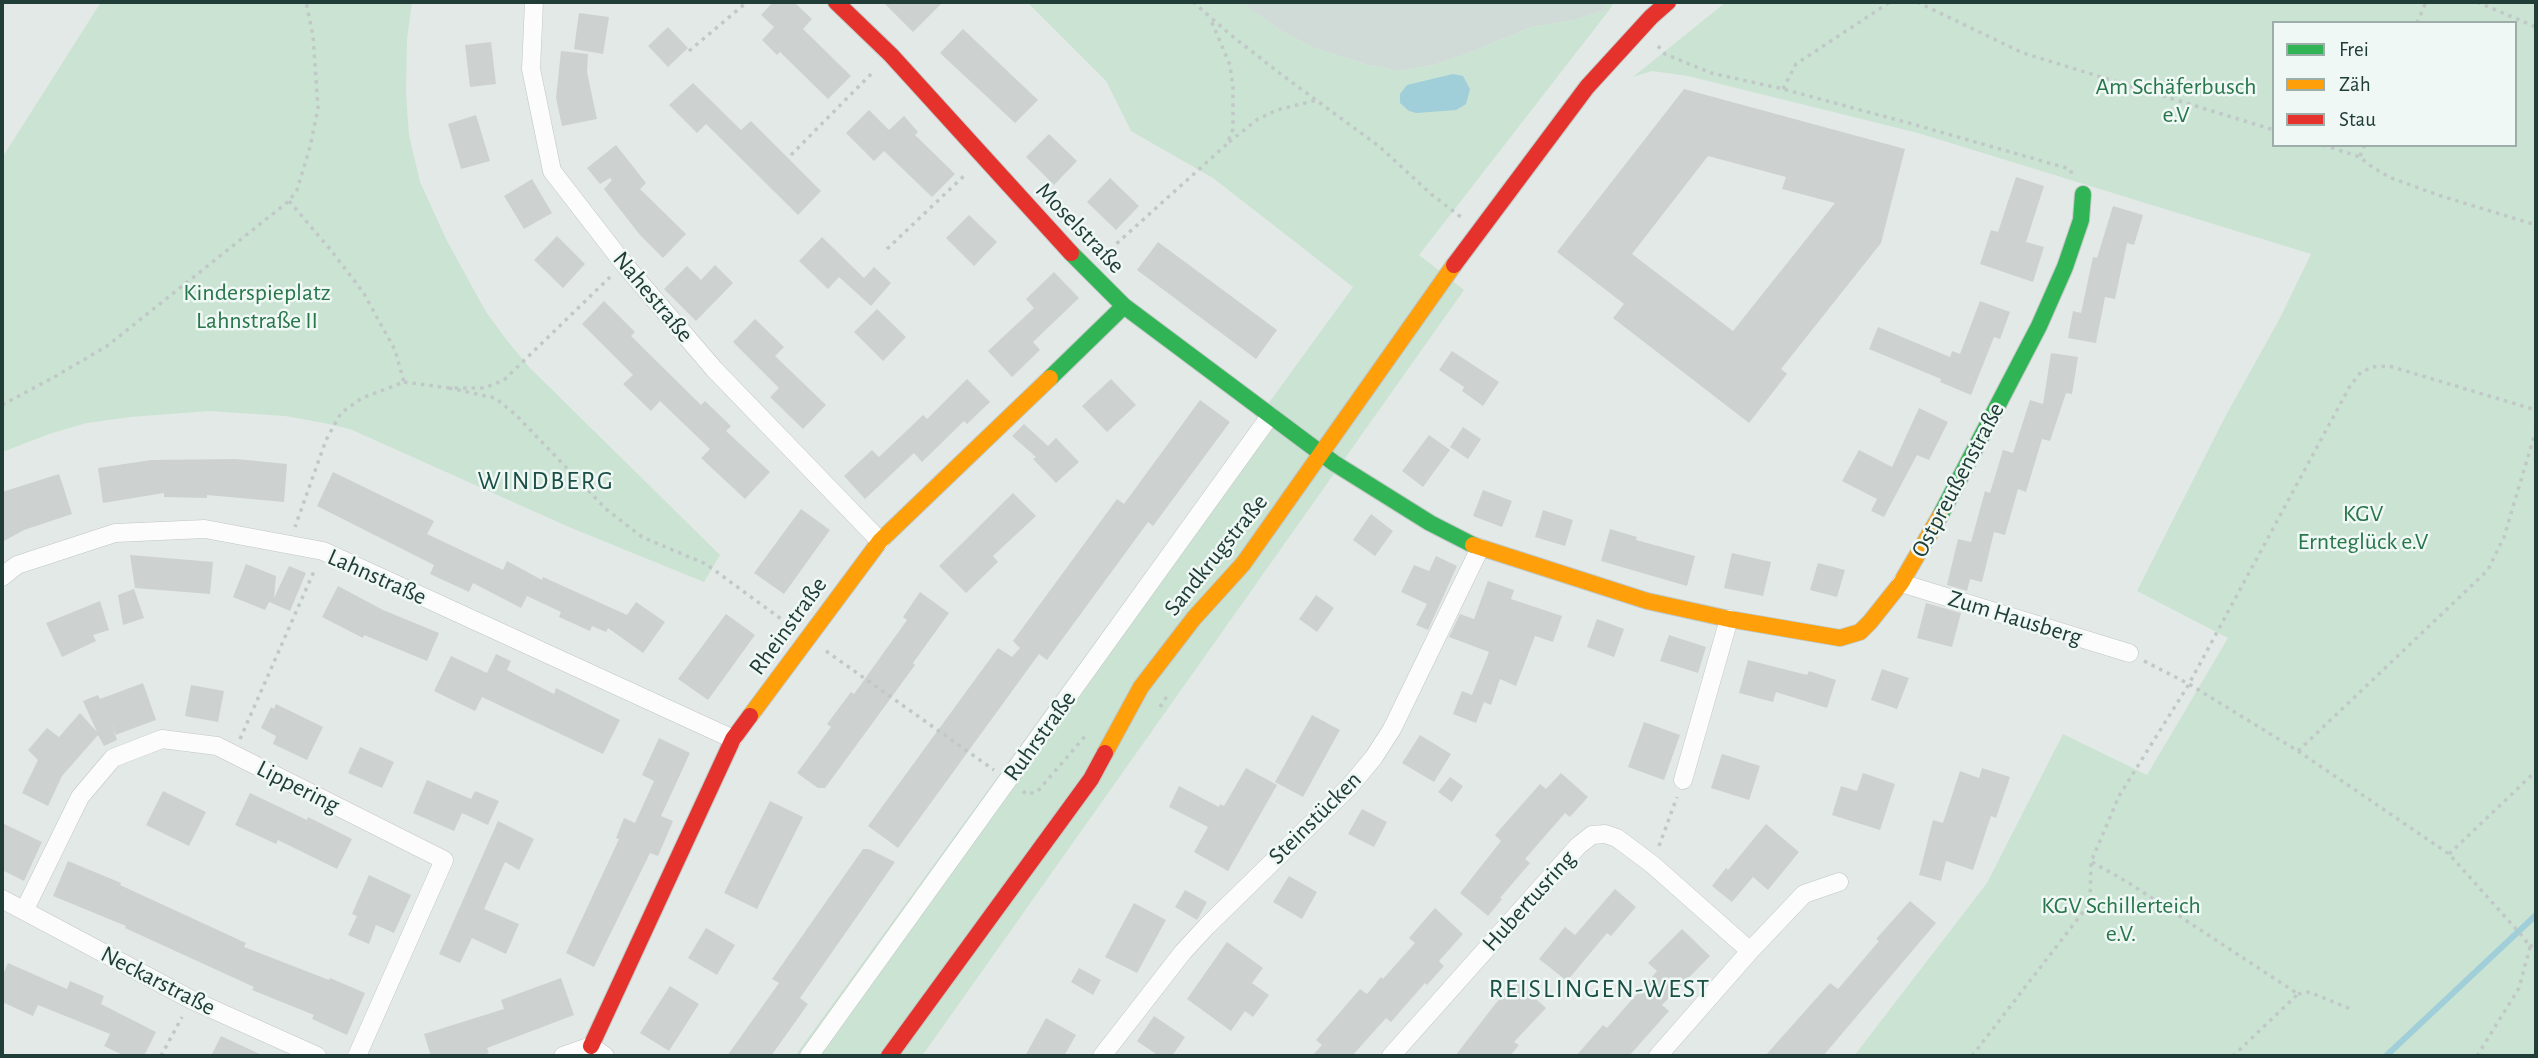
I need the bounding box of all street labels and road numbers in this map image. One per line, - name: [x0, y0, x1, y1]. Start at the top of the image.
- street label: Moselstraße: [1029, 176, 1131, 280]
- street label: Nahestraße: [607, 246, 699, 348]
- street label: Ostpreußenstraße: [1905, 398, 2011, 562]
- street label: Sandkrugstraße: [1158, 488, 1274, 622]
- street label: Lahnstraße: [323, 542, 431, 612]
- street label: Rheinstraße: [743, 571, 833, 681]
- street label: Zum Hausberg: [1945, 584, 2085, 652]
- street label: Ruhrstraße: [998, 685, 1082, 787]
- street label: Lippering: [252, 754, 344, 820]
- street label: Steinstücken: [1262, 765, 1368, 871]
- street label: Hubertusring: [1476, 845, 1582, 957]
- street label: Neckarstraße: [96, 940, 220, 1022]

